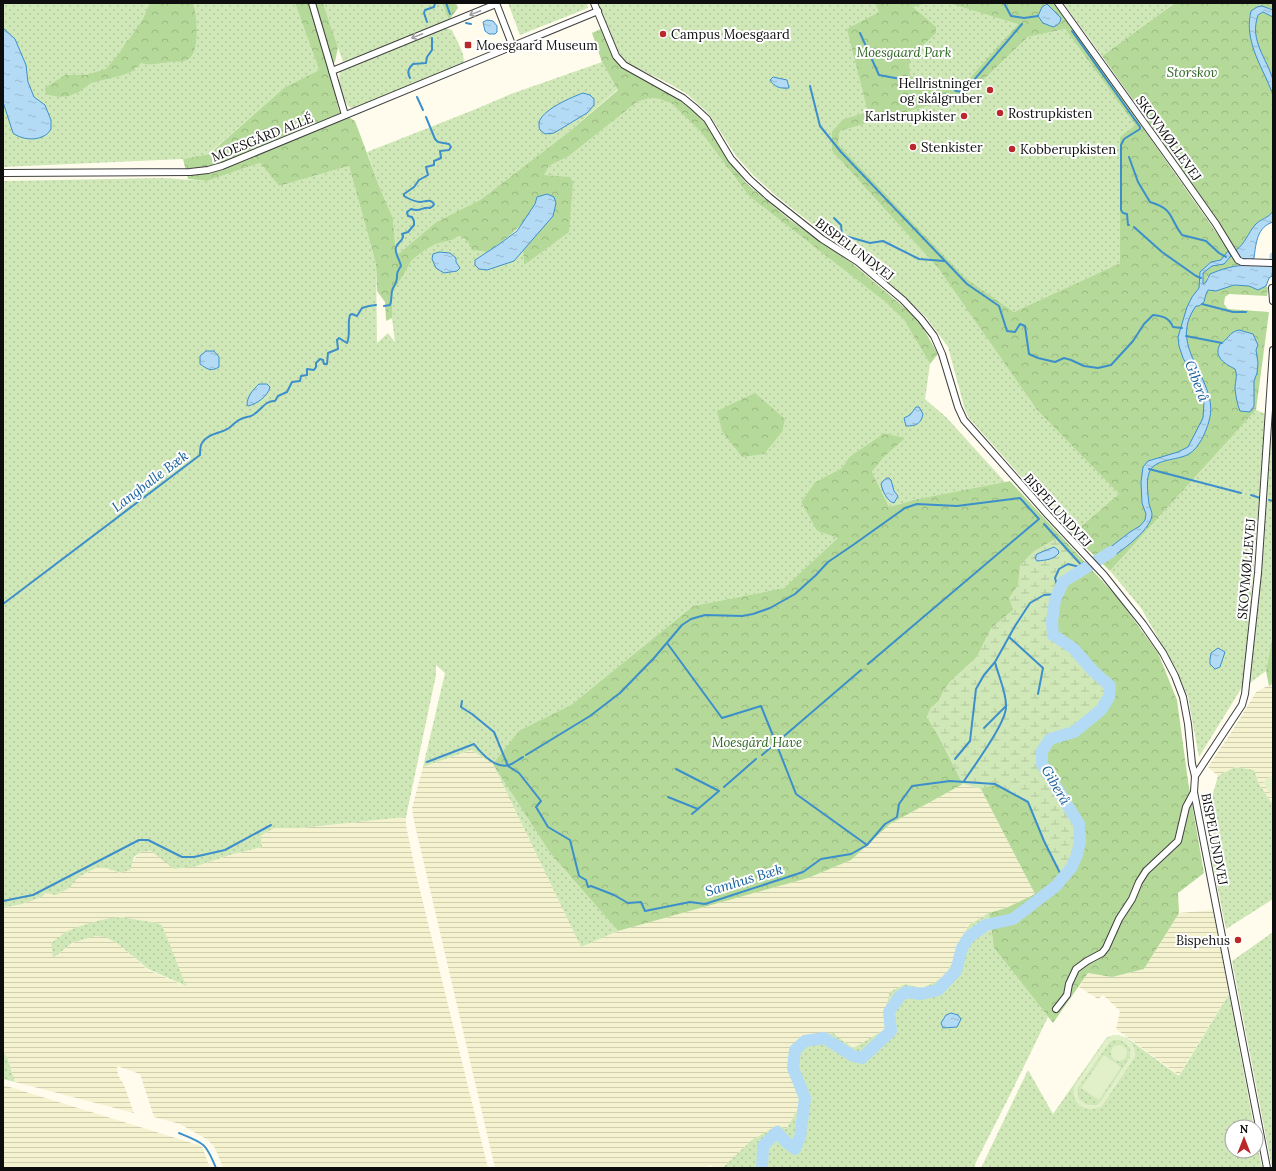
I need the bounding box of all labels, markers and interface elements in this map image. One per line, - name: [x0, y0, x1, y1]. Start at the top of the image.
- one-way arrow: [469, 9, 481, 17]
- place label: Campus Moesgaard: [671, 26, 790, 43]
- marker: Campus Moesgaard: [658, 29, 668, 39]
- one-way arrow: [412, 33, 424, 40]
- place label: Moesgaard Museum: [476, 37, 598, 54]
- marker: Moesgaard Museum: [463, 40, 473, 50]
- park label: Moesgaard Park: [857, 44, 952, 61]
- park label: Storskov: [1167, 64, 1217, 81]
- place label: Hellristninger og skålgruber: [898, 75, 982, 107]
- marker: Hellristninger og skålgruber: [985, 85, 995, 95]
- street label: SKOVMØLLEVEJ: [1132, 92, 1205, 184]
- place label: Rostrupkisten: [1008, 105, 1093, 122]
- place label: Karlstrupkister: [865, 108, 956, 125]
- marker: Rostrupkisten: [995, 108, 1005, 118]
- street label: MOESGÅRD ALLÉ: [209, 109, 315, 166]
- marker: Karlstrupkister: [959, 111, 969, 121]
- place label: Stenkister: [921, 139, 983, 156]
- place label: Kobberupkisten: [1020, 141, 1116, 158]
- marker: Stenkister: [908, 142, 918, 152]
- marker: Kobberupkisten: [1007, 144, 1017, 154]
- street label: BISPELUNDVEJ: [812, 214, 897, 284]
- water label: Giberå: [1181, 358, 1213, 404]
- water label: Langballe Bæk: [108, 446, 192, 516]
- street label: BISPELUNDVEJ: [1020, 470, 1095, 551]
- street label: SKOVMØLLEVEJ: [1234, 518, 1259, 620]
- park label: Moesgård Have: [712, 734, 802, 751]
- water label: Giberå: [1038, 762, 1075, 808]
- street label: BISPELUNDVEJ: [1197, 792, 1232, 887]
- water label: Samhus Bæk: [703, 860, 785, 900]
- place label: Bispehus: [1176, 932, 1230, 949]
- marker: Bispehus: [1233, 935, 1243, 945]
- north arrow: [1224, 1119, 1264, 1159]
- text: N: [1240, 1122, 1249, 1136]

